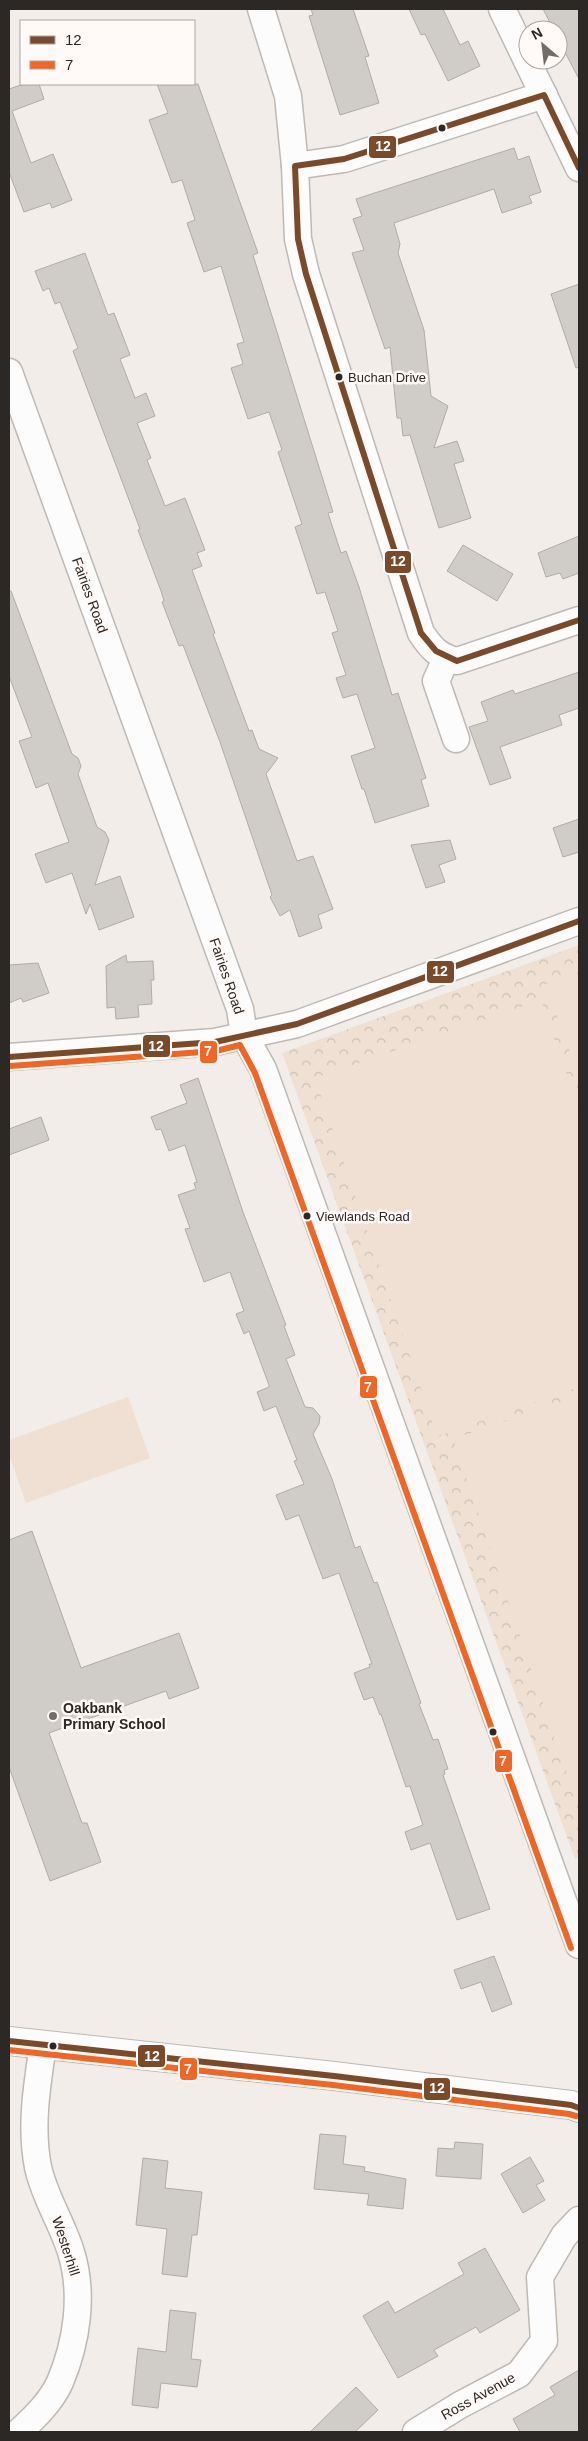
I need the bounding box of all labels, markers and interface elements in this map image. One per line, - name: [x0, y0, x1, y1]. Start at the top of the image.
- legend: [20, 20, 195, 85]
- north arrow: [518, 20, 568, 70]
- text: N: [529, 24, 545, 43]
- text: 12: [65, 31, 82, 48]
- text: 7: [65, 56, 73, 73]
- unlabelled marker: [437, 123, 447, 133]
- line badge: 12: [368, 135, 397, 159]
- text: 12: [375, 138, 391, 154]
- place label: Buchan Drive: [348, 370, 426, 385]
- marker: Buchan Drive: [334, 372, 344, 382]
- line badge: 12: [384, 550, 412, 574]
- text: 12: [390, 553, 406, 569]
- street label: Fairies Road: [69, 555, 111, 635]
- street label: Fairies Road: [207, 936, 247, 1016]
- line badge: 12: [426, 960, 455, 984]
- text: 12: [432, 963, 448, 979]
- line badge: 12: [142, 1034, 171, 1058]
- text: 12: [148, 1038, 164, 1054]
- line badge: 7: [199, 1040, 218, 1064]
- text: 7: [204, 1043, 212, 1059]
- place label: Viewlands Road: [316, 1209, 410, 1224]
- marker: Viewlands Road: [302, 1211, 312, 1221]
- line badge: 7: [359, 1375, 378, 1399]
- text: 7: [364, 1379, 372, 1395]
- place label: Oakbank Primary School: [63, 1700, 166, 1732]
- marker: Oakbank Primary School: [47, 1710, 59, 1722]
- unlabelled marker: [488, 1727, 498, 1737]
- line badge: 7: [494, 1749, 513, 1773]
- text: 7: [499, 1753, 507, 1769]
- unlabelled marker: [48, 2041, 58, 2051]
- line badge: 12: [137, 2044, 166, 2068]
- text: 12: [144, 2048, 160, 2064]
- line badge: 7: [179, 2057, 198, 2081]
- text: 7: [184, 2061, 192, 2077]
- line badge: 12: [423, 2077, 451, 2101]
- text: 12: [429, 2080, 445, 2096]
- street label: Westerhill: [49, 2214, 83, 2278]
- street label: Ross Avenue: [438, 2369, 518, 2423]

